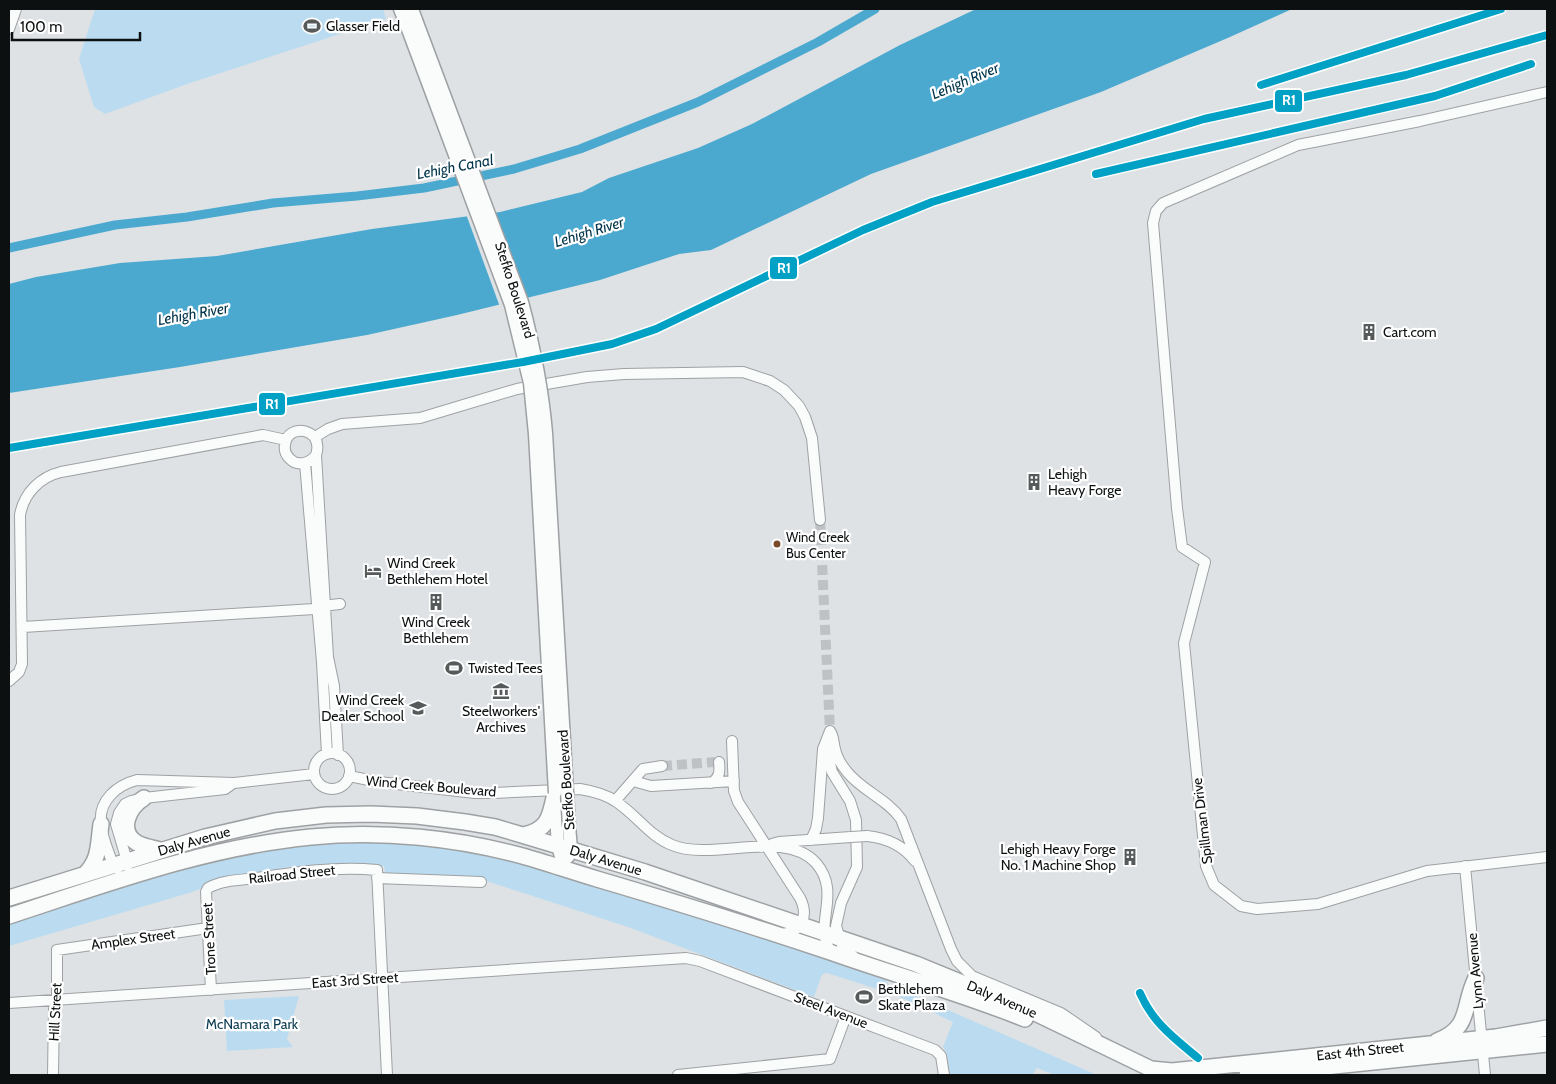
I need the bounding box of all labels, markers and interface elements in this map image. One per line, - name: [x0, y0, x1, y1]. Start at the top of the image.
- scale bar: [12, 10, 140, 42]
- sports icon: Glasser Field: [302, 16, 322, 36]
- place label: Glasser Field: [326, 17, 400, 35]
- text: 100 m: [20, 18, 62, 36]
- water label: Lehigh River: [929, 58, 1003, 103]
- line badge: R1: [1274, 89, 1303, 113]
- text: R1: [1282, 91, 1296, 109]
- water label: Lehigh Canal: [415, 151, 495, 183]
- water label: Lehigh River: [552, 213, 627, 251]
- street label: Stefko Boulevard: [491, 239, 539, 341]
- line badge: R1: [769, 256, 798, 280]
- text: R1: [777, 259, 791, 277]
- water label: Lehigh River: [156, 299, 231, 329]
- building icon: Cart.com: [1359, 322, 1379, 342]
- place label: Cart.com: [1383, 323, 1437, 341]
- line badge: R1: [258, 392, 286, 416]
- text: R1: [265, 395, 279, 413]
- place label: Lehigh Heavy Forge: [1048, 465, 1121, 499]
- building icon: Lehigh Heavy Forge: [1024, 472, 1044, 492]
- place label: Wind Creek Bus Center: [786, 529, 850, 561]
- marker: Wind Creek Bus Center: [772, 539, 782, 549]
- place label: Wind Creek Bethlehem Hotel: [387, 554, 489, 588]
- hotel icon: Wind Creek Bethlehem Hotel: [363, 561, 383, 581]
- building icon: Wind Creek Bethlehem: [426, 592, 446, 612]
- place label: Wind Creek Bethlehem: [402, 613, 471, 647]
- sports icon: Twisted Tees: [444, 658, 464, 678]
- place label: Twisted Tees: [468, 659, 543, 677]
- museum icon: Steelworkers' Archives: [491, 681, 511, 701]
- place label: Wind Creek Dealer School: [321, 691, 405, 725]
- school or university icon: Wind Creek Dealer School: [408, 698, 428, 718]
- place label: Steelworkers' Archives: [462, 702, 540, 736]
- street label: Stefko Boulevard: [554, 729, 578, 831]
- street label: Wind Creek Boulevard: [365, 771, 497, 801]
- street label: Spillman Drive: [1188, 777, 1216, 865]
- street label: Daly Avenue: [156, 822, 232, 860]
- street label: Daly Avenue: [568, 840, 644, 880]
- place label: Lehigh Heavy Forge No. 1 Machine Shop: [1000, 840, 1116, 874]
- building icon: Lehigh Heavy Forge No. 1 Machine Shop: [1120, 847, 1140, 867]
- street label: Railroad Street: [248, 860, 336, 887]
- street label: Trone Street: [198, 902, 220, 976]
- street label: Amplex Street: [90, 924, 177, 954]
- street label: Lynn Avenue: [1463, 932, 1487, 1010]
- street label: East 3rd Street: [311, 968, 399, 992]
- street label: Daly Avenue: [964, 976, 1040, 1022]
- place label: Bethlehem Skate Plaza: [878, 980, 945, 1014]
- street label: Hill Street: [44, 982, 66, 1042]
- sports icon: Bethlehem Skate Plaza: [854, 987, 874, 1007]
- street label: Steel Avenue: [791, 988, 871, 1032]
- park label: McNamara Park: [206, 1015, 299, 1033]
- street label: East 4th Street: [1315, 1037, 1405, 1065]

